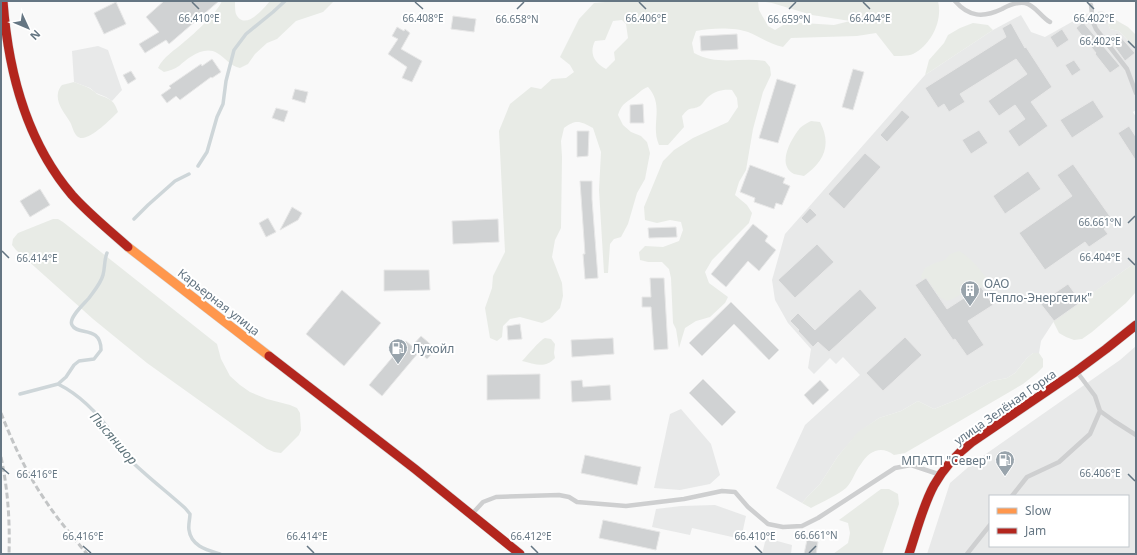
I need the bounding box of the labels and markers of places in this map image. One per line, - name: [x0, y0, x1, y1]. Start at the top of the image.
- place label: ОАО "Тепло-Энергетик": [984, 275, 1092, 306]
- building icon: ОАО "Тепло-Энергетик": [959, 279, 981, 307]
- fuel station icon: Лукойл: [387, 337, 409, 365]
- place label: Лукойл: [412, 340, 454, 357]
- fuel station icon: МПАТП "Север": [994, 449, 1016, 477]
- place label: МПАТП "Север": [901, 452, 991, 469]

